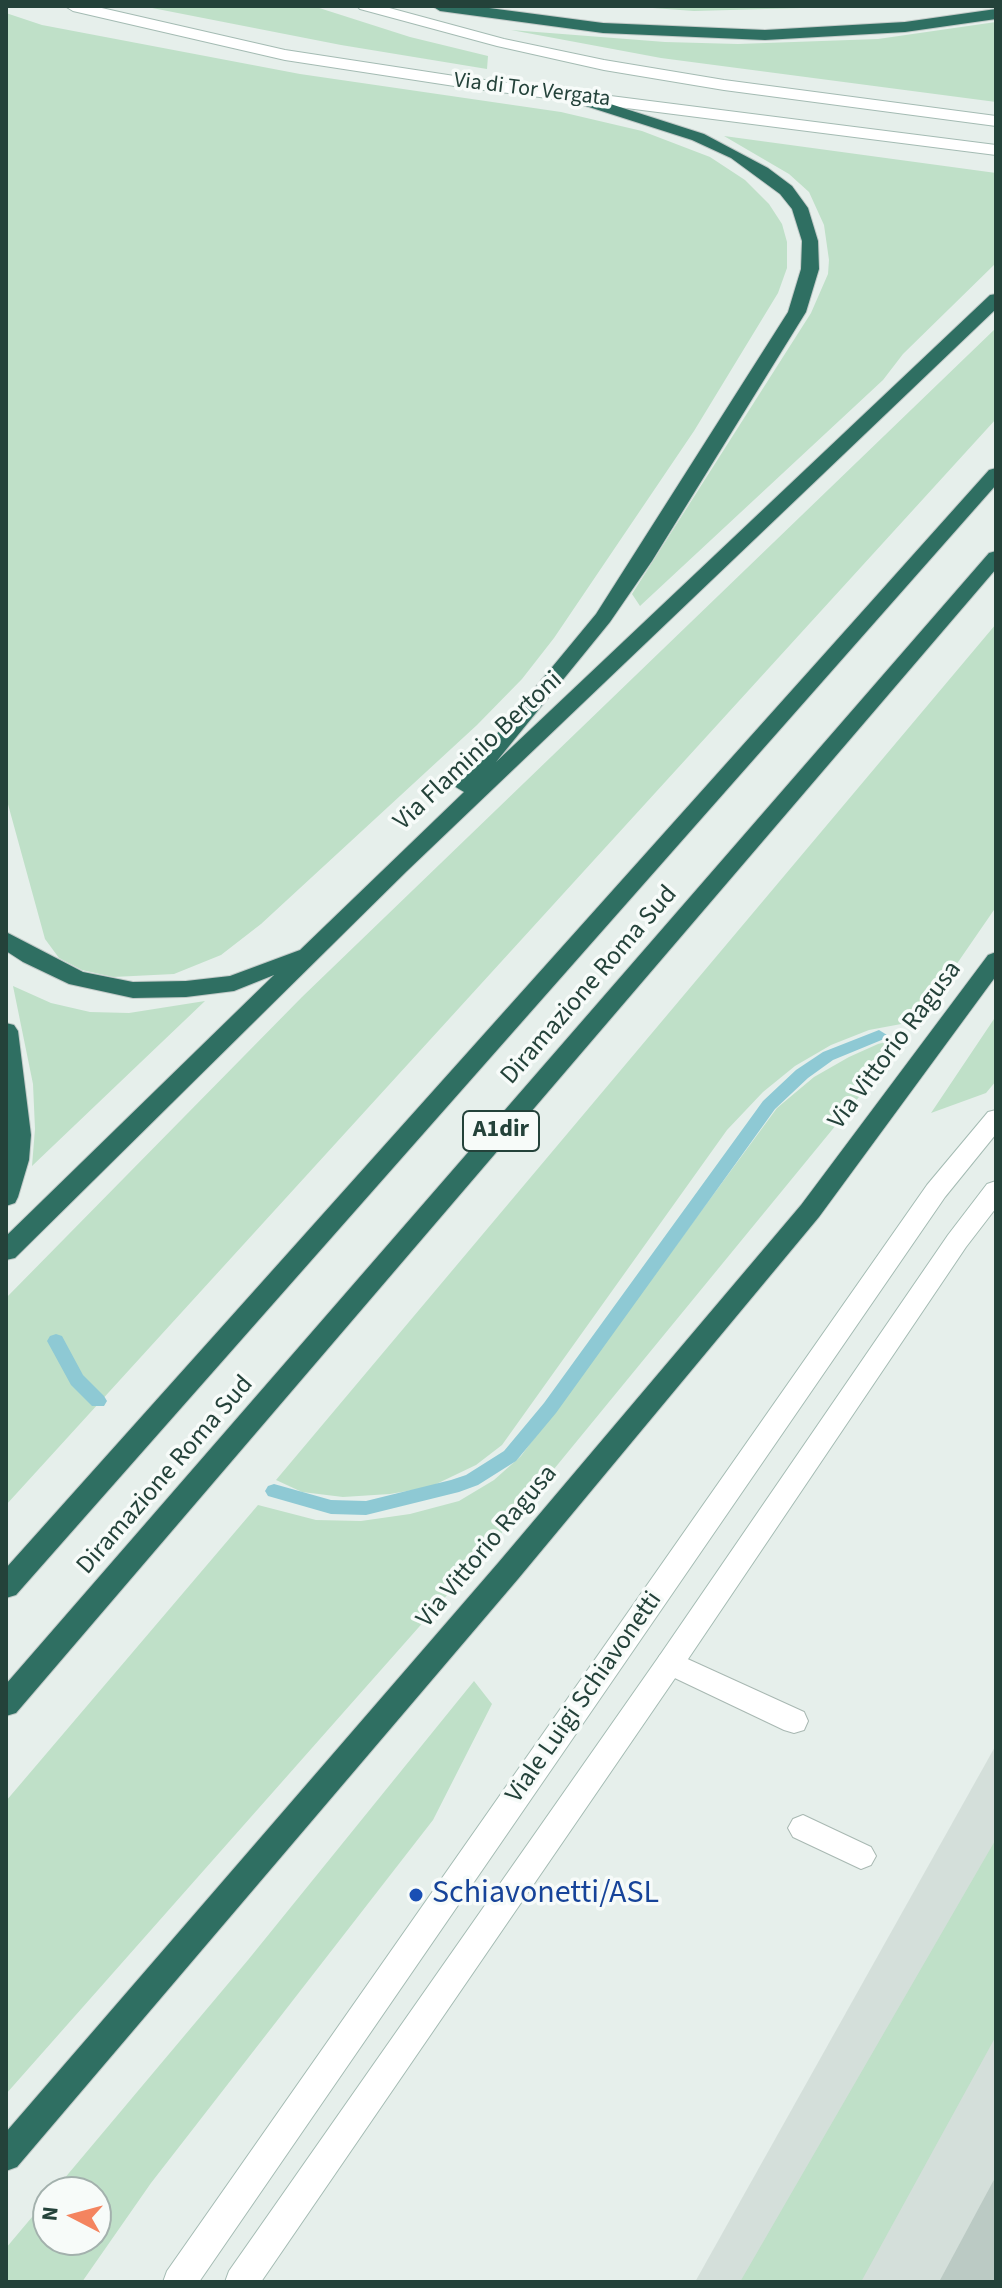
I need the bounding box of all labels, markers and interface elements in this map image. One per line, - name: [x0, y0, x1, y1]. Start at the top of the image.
- street label: Via di Tor Vergata: [452, 68, 612, 114]
- street label: Via Flaminio Bertoni: [388, 666, 570, 838]
- street label: Diramazione Roma Sud: [495, 880, 685, 1092]
- street label: Via Vittorio Ragusa: [823, 956, 969, 1136]
- road number: A1dir: [463, 1111, 539, 1151]
- street label: Diramazione Roma Sud: [71, 1370, 261, 1582]
- street label: Via Vittorio Ragusa: [411, 1459, 565, 1635]
- street label: Viale Luigi Schiavonetti: [500, 1586, 670, 1810]
- place label: Schiavonetti/ASL: [432, 1876, 659, 1914]
- marker: Schiavonetti/ASL: [407, 1886, 425, 1904]
- north arrow: [32, 2176, 112, 2256]
- text: N: [33, 2205, 67, 2223]

